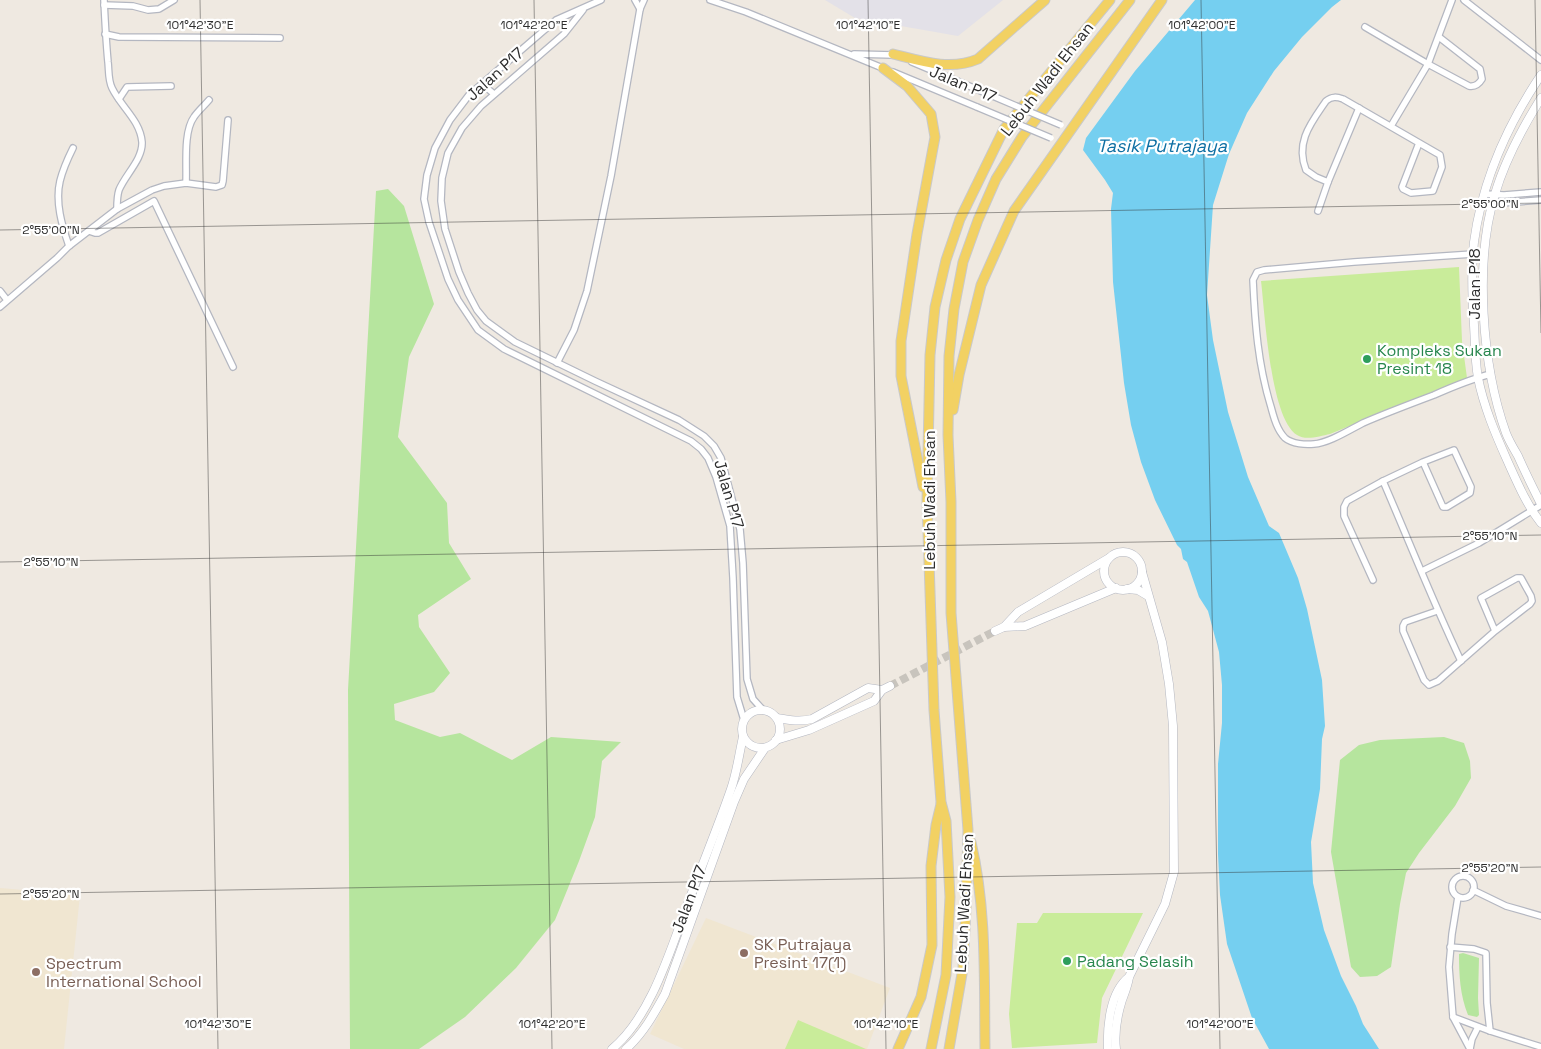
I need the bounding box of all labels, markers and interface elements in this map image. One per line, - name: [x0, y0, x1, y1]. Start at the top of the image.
- text: 101°42'30"E: [167, 17, 234, 33]
- text: 101°42'20"E: [501, 17, 568, 33]
- text: 101°42'10"E: [836, 17, 901, 33]
- text: 101°42'00"E: [1168, 17, 1236, 33]
- street label: Lebuh Wadi Ehsan: [996, 18, 1098, 140]
- street label: Jalan P17: [462, 43, 528, 105]
- street label: Jalan P17: [926, 61, 1000, 107]
- water label: Tasik Putrajaya: [1097, 134, 1228, 157]
- text: 2°55'00"N: [1461, 196, 1519, 212]
- text: 2°55'00"N: [22, 222, 80, 238]
- street label: Jalan P18: [1464, 248, 1485, 320]
- place label: Kompleks Sukan Presint 18: [1377, 340, 1502, 379]
- marker: Kompleks Sukan Presint 18: [1361, 353, 1373, 365]
- street label: Lebuh Wadi Ehsan: [919, 430, 940, 570]
- street label: Jalan P17: [709, 457, 749, 531]
- text: 2°55'10"N: [1463, 528, 1517, 544]
- text: 2°55'10"N: [24, 554, 78, 570]
- street label: Lebuh Wadi Ehsan: [950, 833, 978, 973]
- text: 2°55'20"N: [1461, 860, 1519, 876]
- street label: Jalan P17: [667, 862, 711, 936]
- text: 2°55'20"N: [22, 886, 80, 902]
- place label: SK Putrajaya Presint 17(1): [754, 934, 851, 973]
- marker: SK Putrajaya Presint 17(1): [738, 947, 750, 959]
- place label: Padang Selasih: [1077, 951, 1194, 972]
- place label: Spectrum International School: [46, 953, 202, 992]
- marker: Padang Selasih: [1061, 955, 1073, 967]
- marker: Spectrum International School: [30, 966, 42, 978]
- text: 101°42'30"E: [185, 1016, 252, 1032]
- text: 101°42'20"E: [519, 1016, 586, 1032]
- text: 101°42'10"E: [854, 1016, 919, 1032]
- text: 101°42'00"E: [1186, 1016, 1254, 1032]

